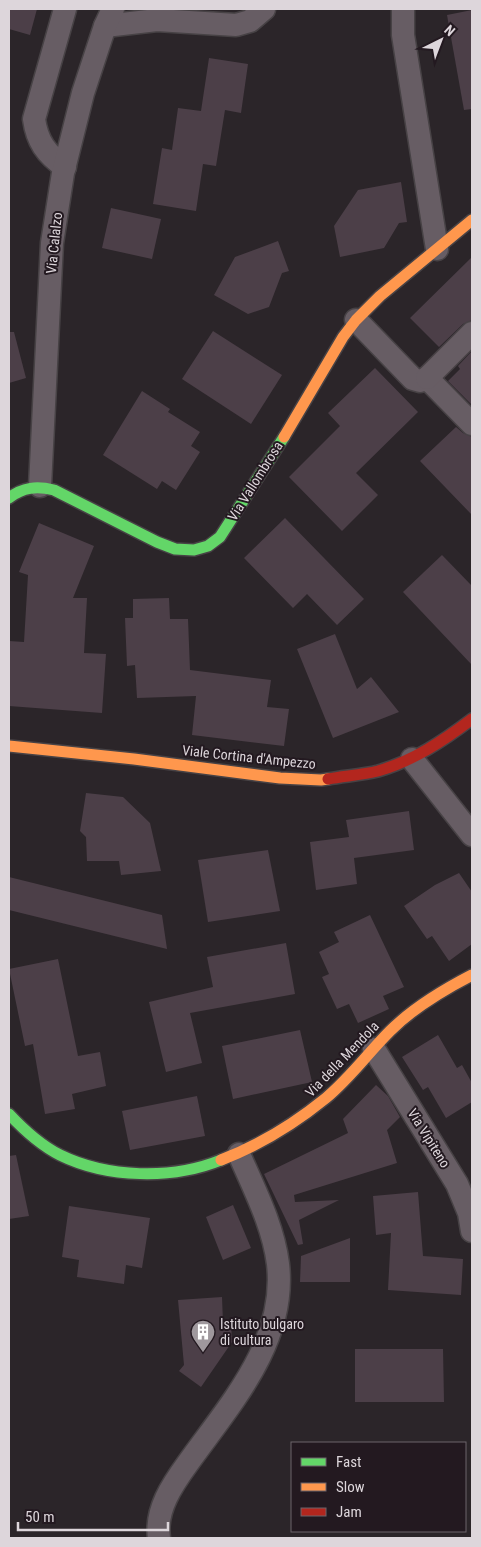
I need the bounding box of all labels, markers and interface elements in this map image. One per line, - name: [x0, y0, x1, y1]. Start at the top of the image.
- north arrow: [416, 15, 466, 65]
- text: N: [441, 22, 458, 39]
- street label: Via Calalzo: [43, 211, 65, 275]
- street label: Via Vallombrosa: [224, 438, 286, 524]
- street label: Viale Cortina d'Ampezzo: [181, 742, 317, 772]
- street label: Via della Mendola: [302, 1018, 382, 1100]
- street label: Via Vipiteno: [405, 1105, 453, 1171]
- place label: Istituto bulgaro di cultura: [220, 1316, 304, 1348]
- building icon: Istituto bulgaro di cultura: [190, 1319, 216, 1353]
- legend: [291, 1442, 466, 1532]
- text: Fast: [336, 1453, 361, 1471]
- text: Slow: [336, 1478, 365, 1496]
- scale bar: [18, 1500, 168, 1532]
- text: Jam: [336, 1503, 362, 1521]
- text: 50 m: [25, 1508, 55, 1526]

